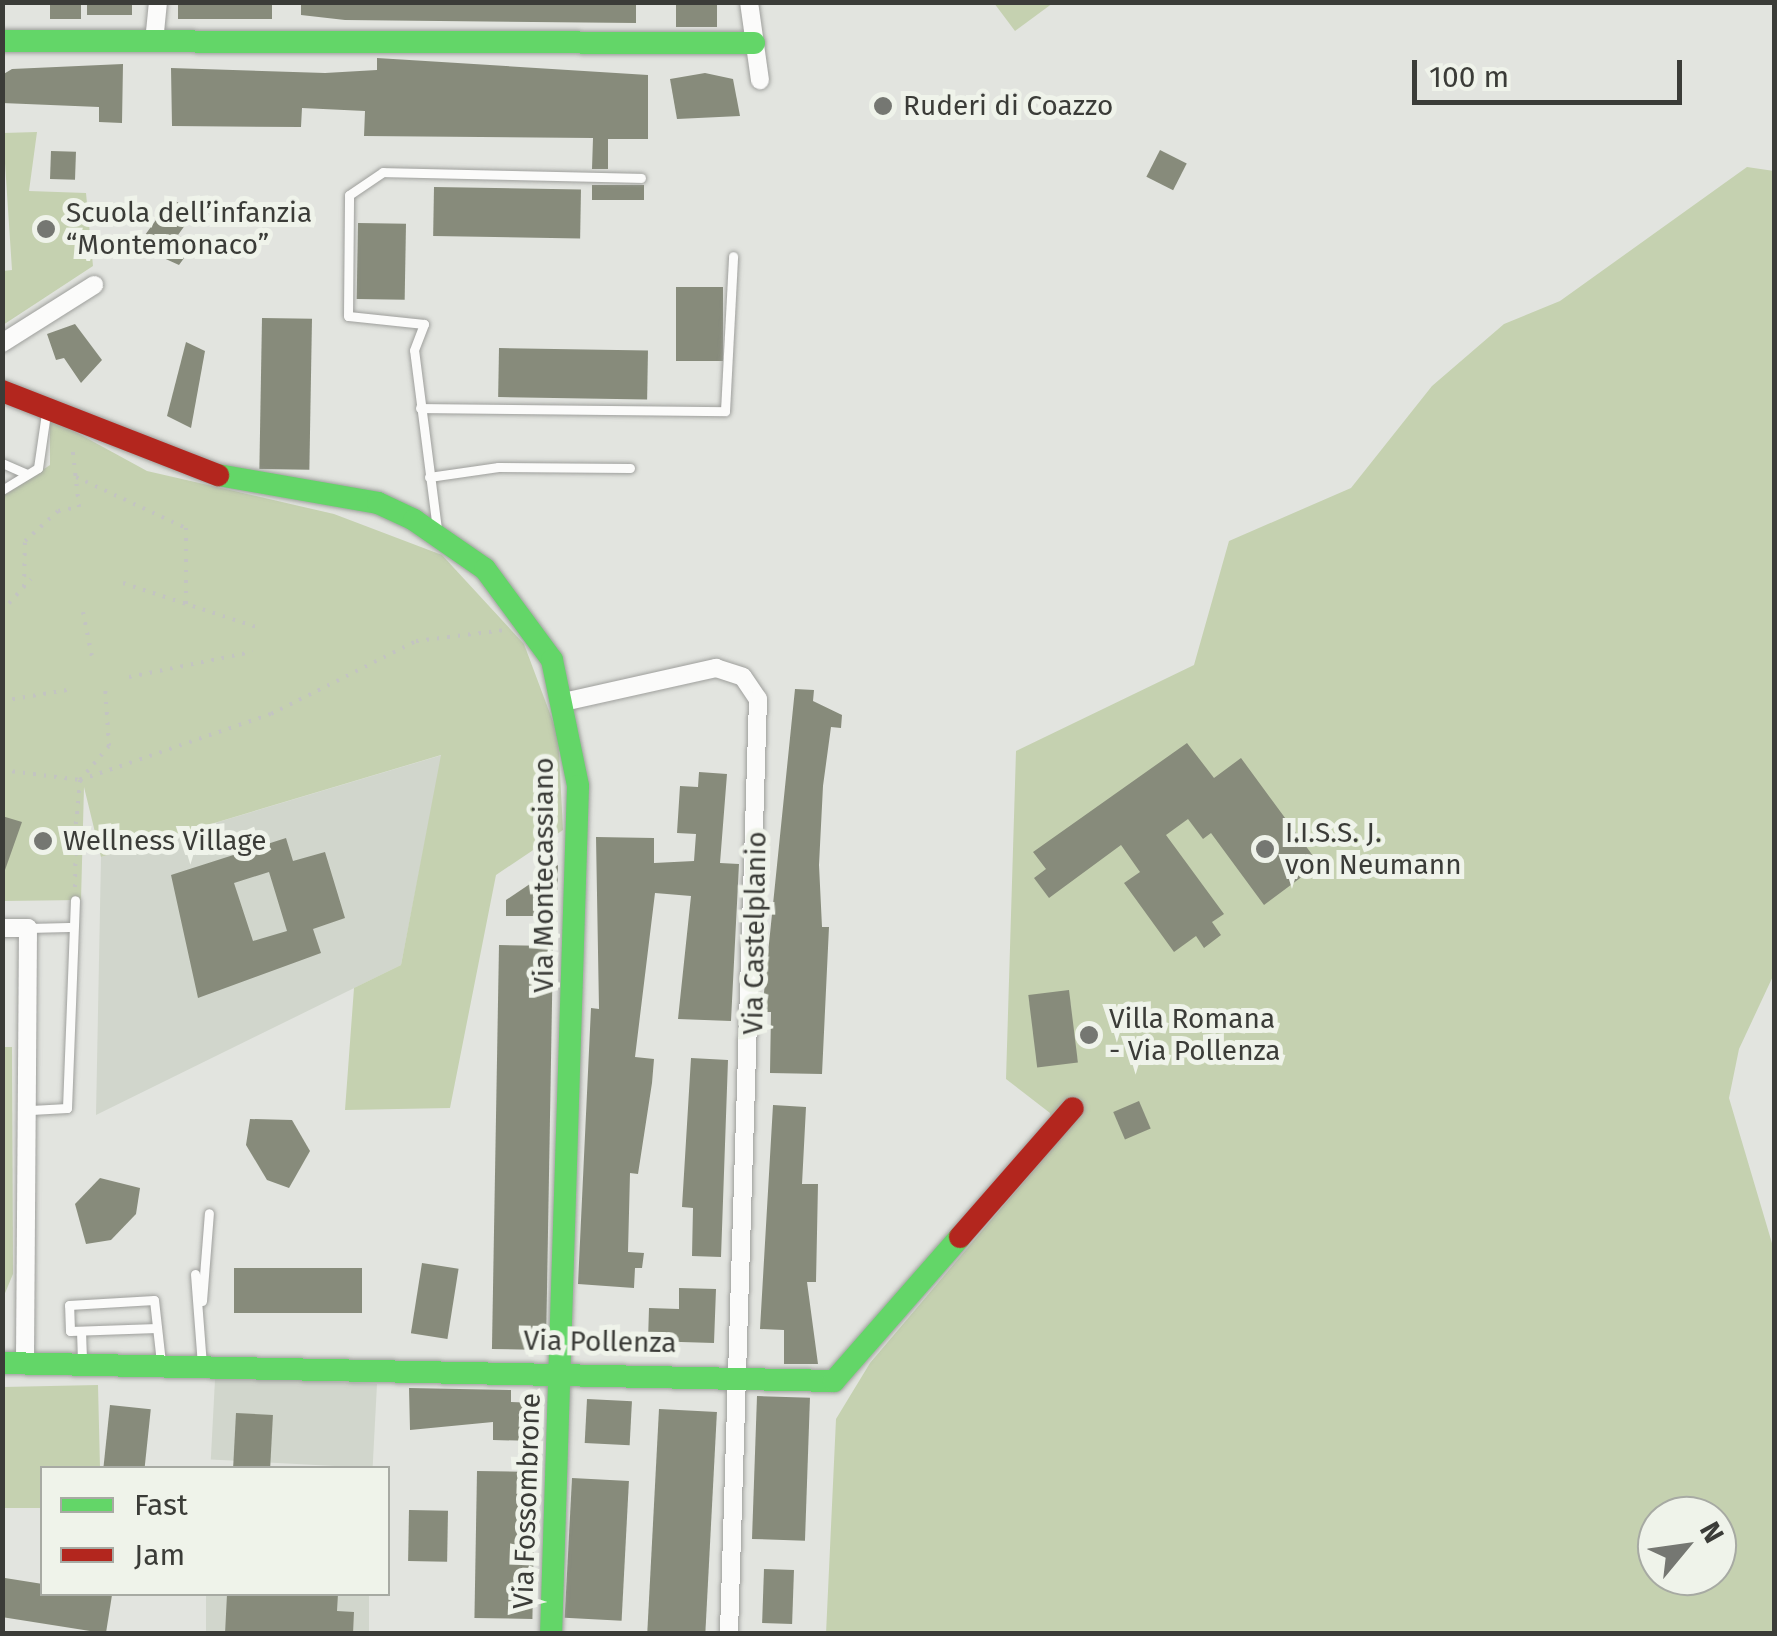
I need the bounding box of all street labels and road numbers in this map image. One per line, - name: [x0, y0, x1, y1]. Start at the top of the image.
- street label: Via Montecassiano: [527, 757, 561, 993]
- street label: Via Castelplanio: [736, 831, 774, 1035]
- street label: Via Pollenza: [523, 1324, 677, 1360]
- street label: Via Fossombrone: [506, 1392, 548, 1610]

